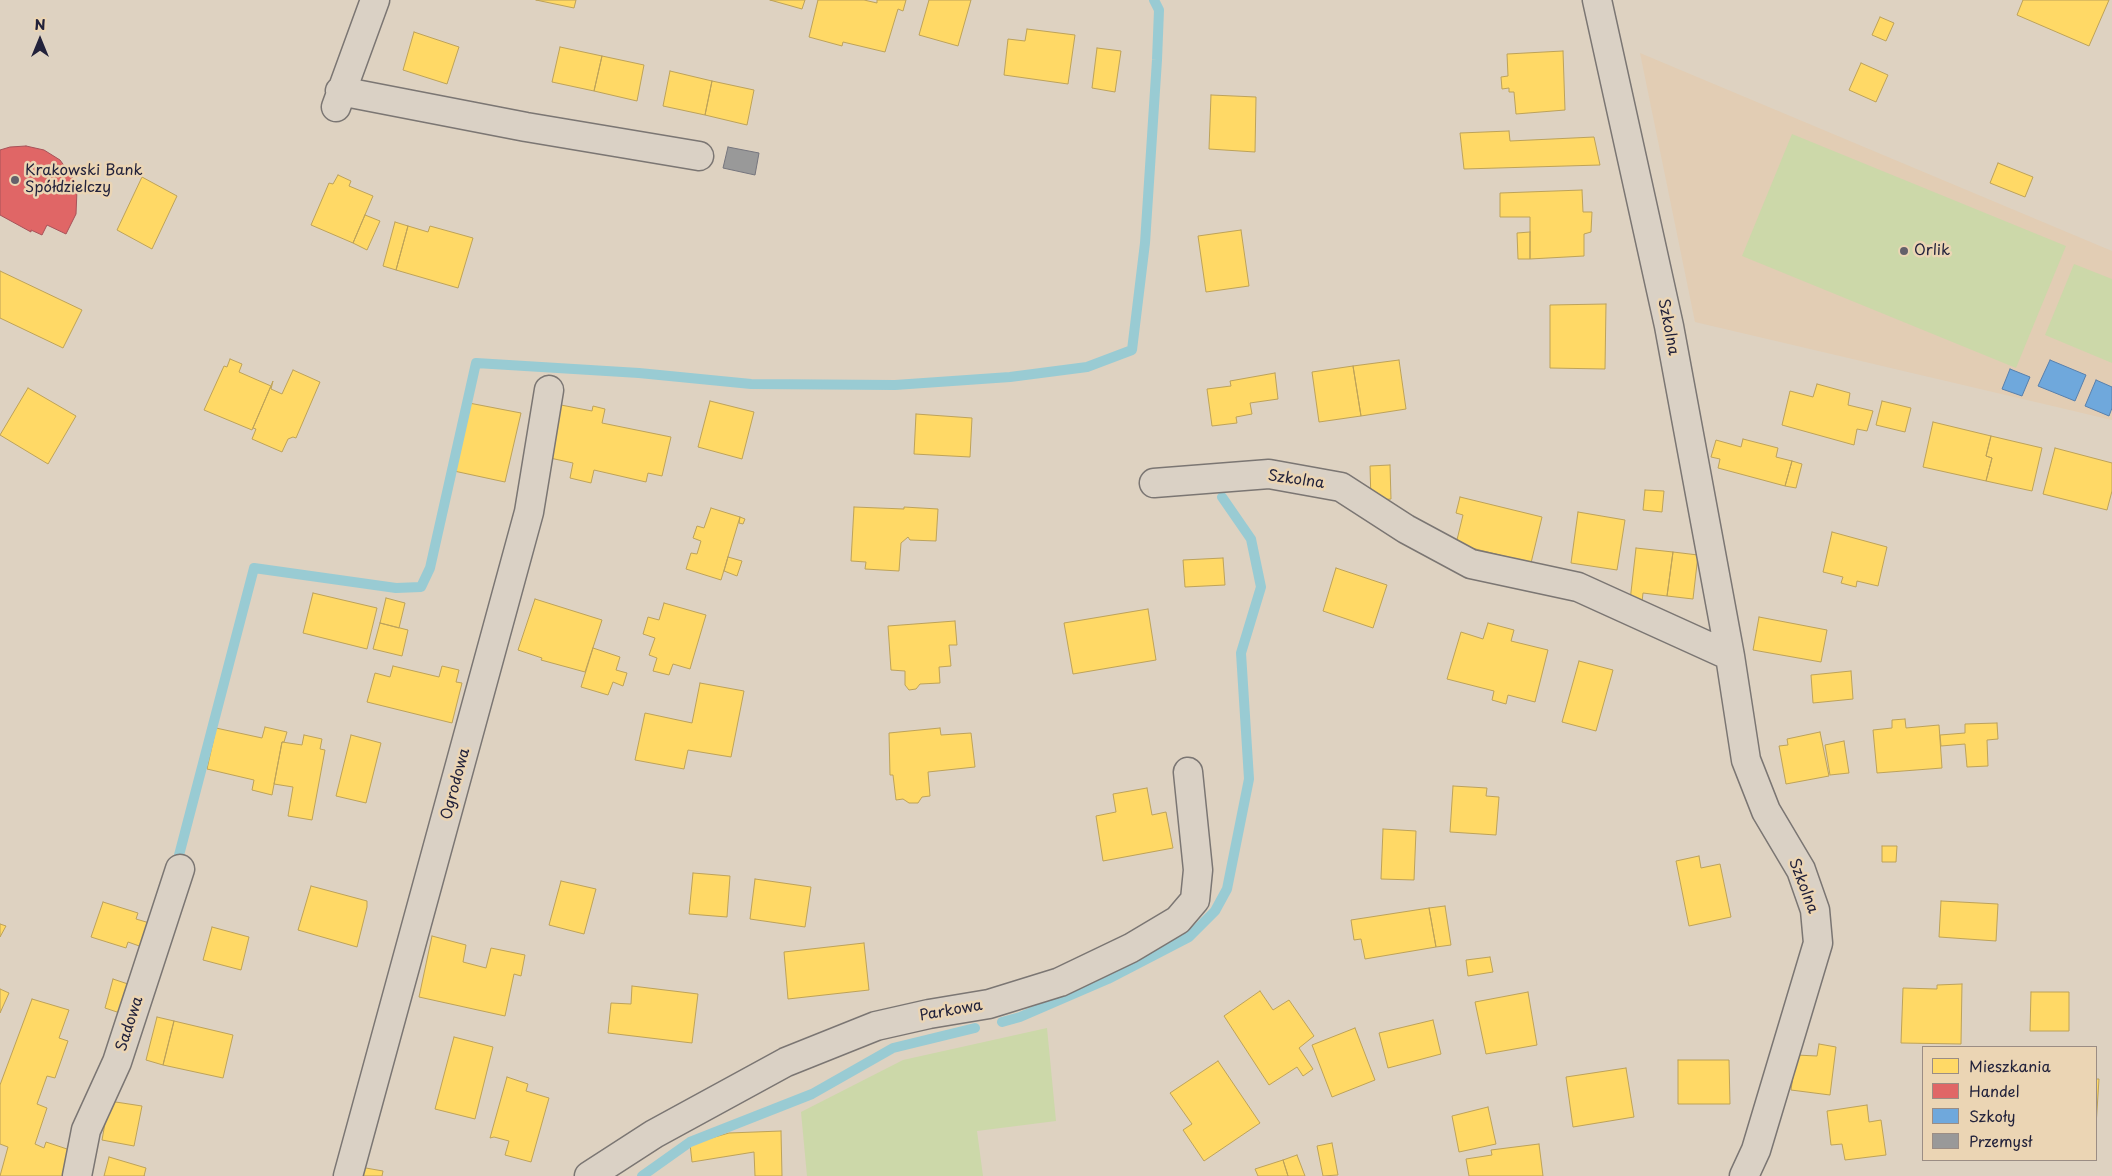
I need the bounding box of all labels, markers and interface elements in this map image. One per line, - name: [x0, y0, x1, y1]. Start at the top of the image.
- text: N: [34, 14, 46, 35]
- north arrow: [15, 15, 65, 65]
- place label: Krakowski Bank Spółdzielczy: [25, 162, 143, 197]
- marker: Krakowski Bank Spółdzielczy: [9, 174, 21, 186]
- place label: Orlik: [1914, 242, 1950, 260]
- marker: Orlik: [1898, 245, 1910, 257]
- street label: Szkolna: [1654, 297, 1682, 357]
- street label: Szkolna: [1266, 467, 1326, 493]
- street label: Ogrodowa: [438, 746, 474, 822]
- street label: Szkolna: [1784, 856, 1822, 916]
- street label: Sadowa: [113, 994, 147, 1054]
- street label: Parkowa: [918, 997, 984, 1025]
- legend: [1922, 1046, 2097, 1161]
- text: Mieszkania: [1969, 1054, 2051, 1077]
- text: Handel: [1969, 1079, 2020, 1102]
- text: Szkoły: [1969, 1104, 2015, 1127]
- text: Przemysł: [1969, 1129, 2032, 1152]

